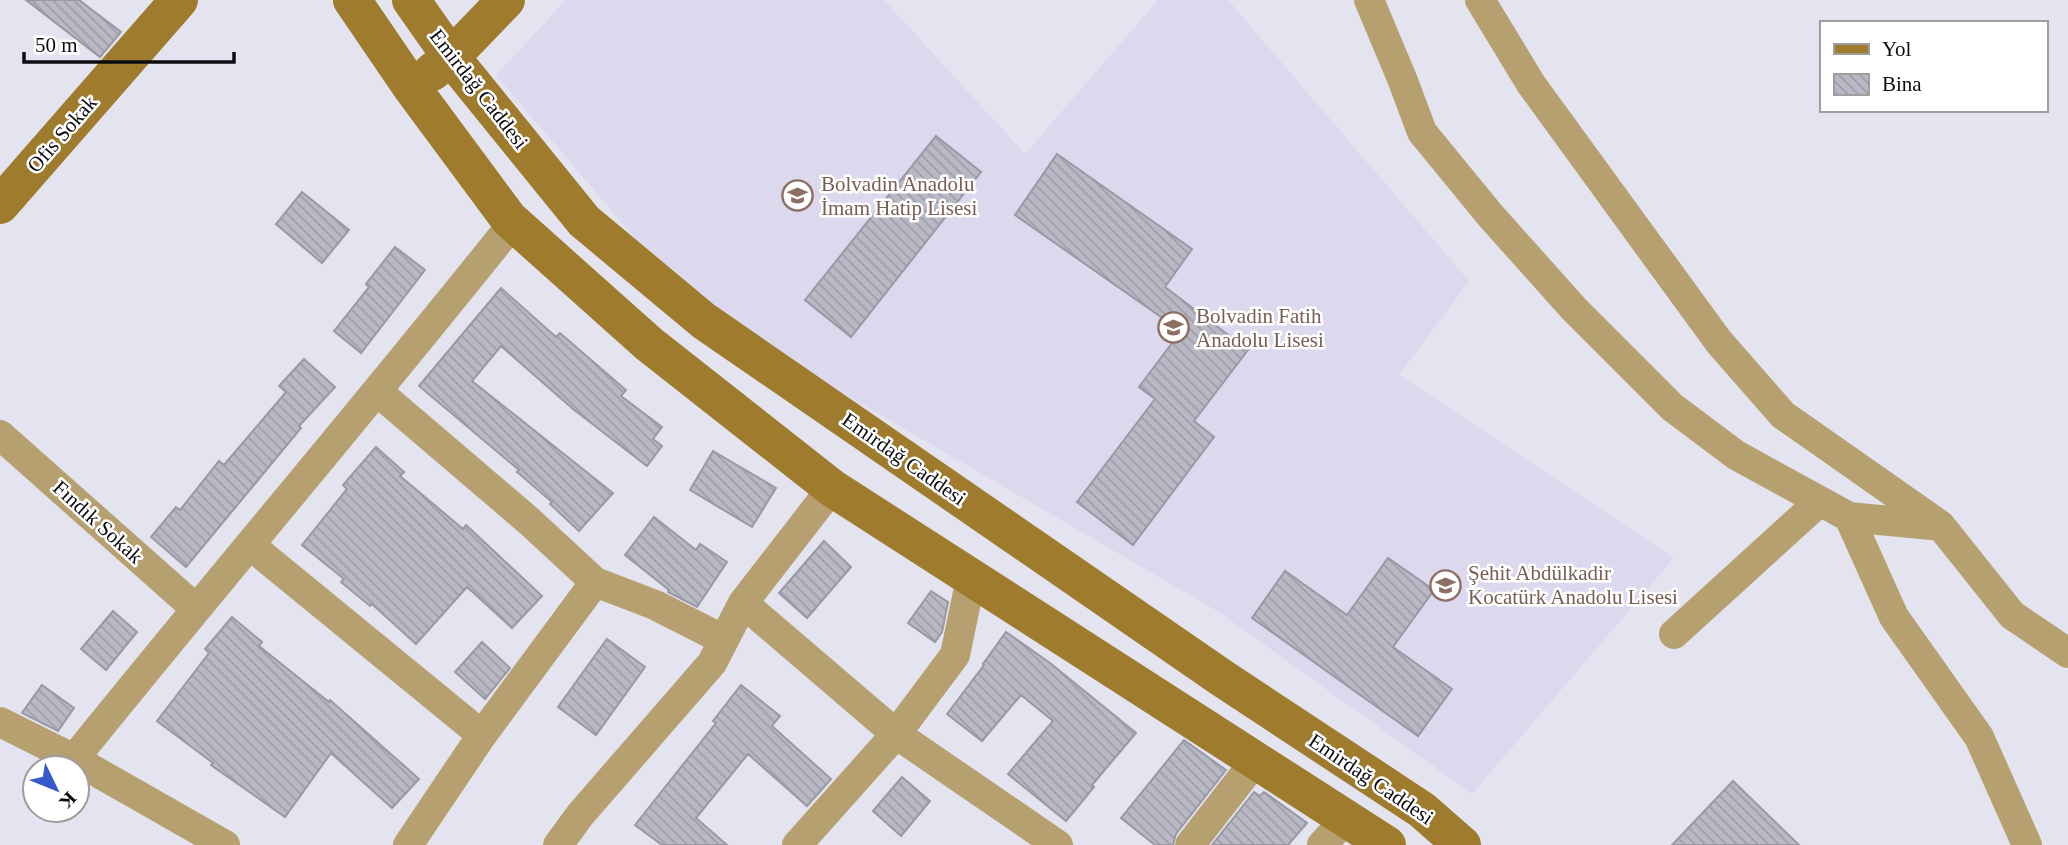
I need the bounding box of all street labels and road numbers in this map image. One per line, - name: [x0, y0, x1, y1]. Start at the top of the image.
- street label: Emirdağ Caddesi: [425, 24, 533, 154]
- street label: Ofis Sokak: [22, 90, 102, 177]
- street label: Emirdağ Caddesi: [838, 408, 970, 511]
- street label: Fındık Sokak: [48, 475, 148, 569]
- street label: Emirdağ Caddesi: [1304, 728, 1438, 830]

